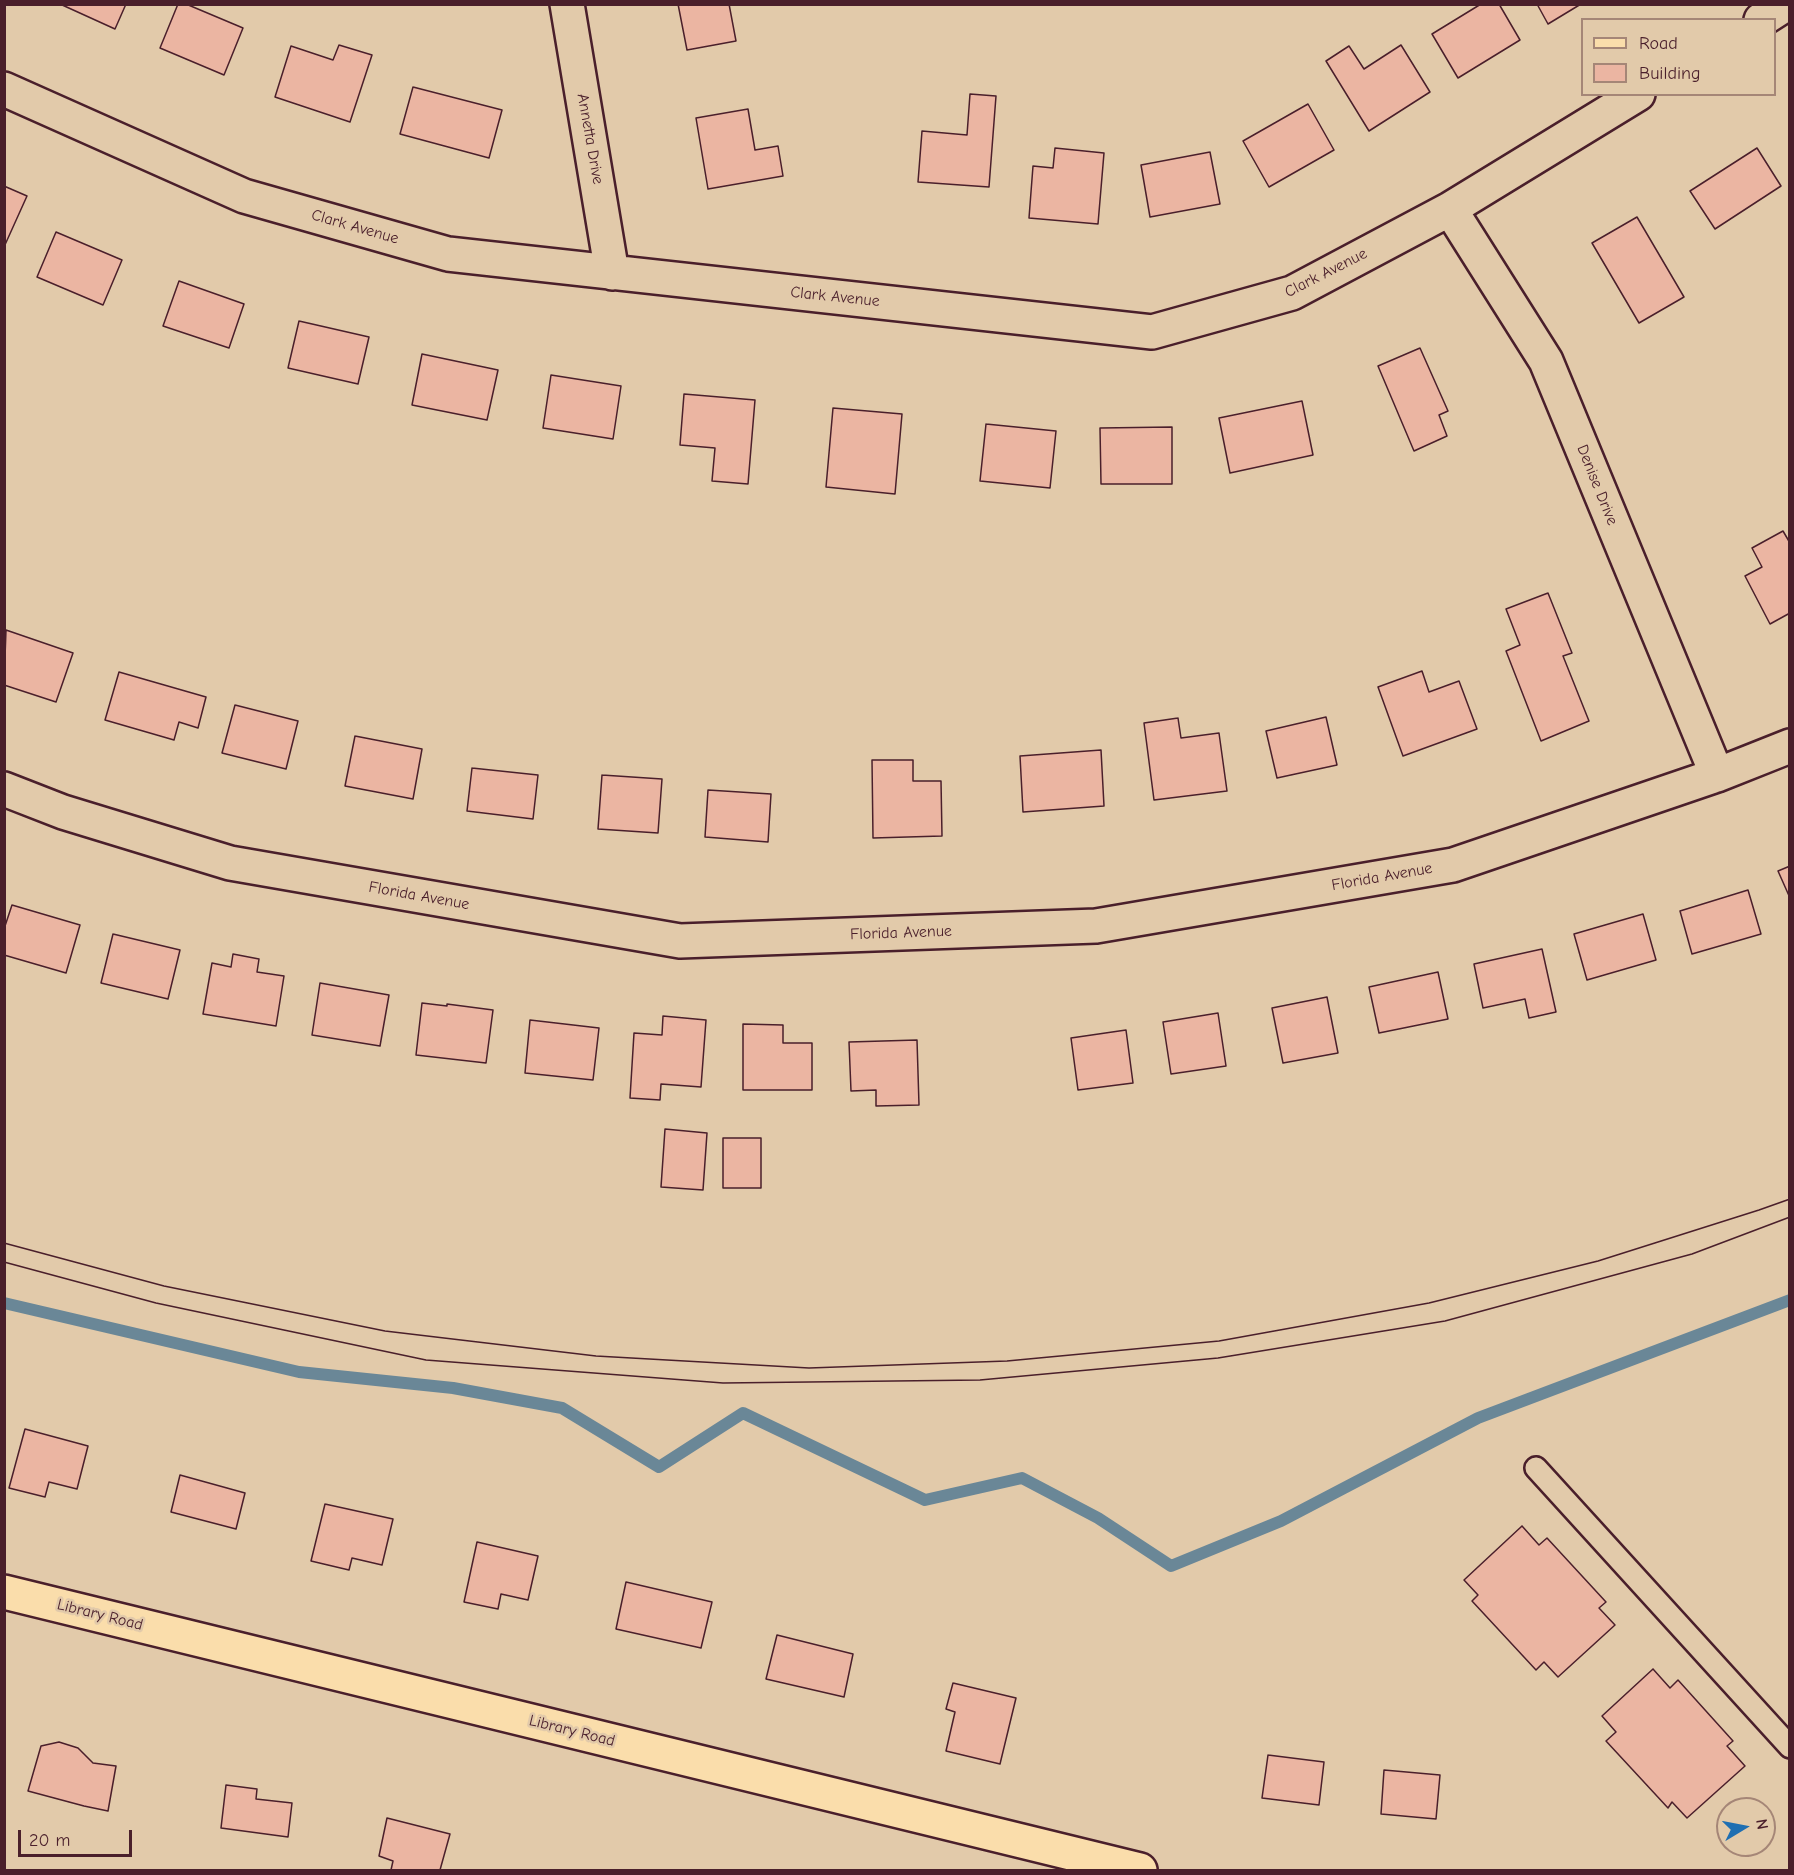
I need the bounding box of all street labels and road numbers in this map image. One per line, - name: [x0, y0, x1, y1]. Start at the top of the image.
- street label: Annetta Drive: [573, 92, 607, 186]
- street label: Clark Avenue: [309, 205, 401, 249]
- street label: Clark Avenue: [1282, 244, 1370, 302]
- street label: Clark Avenue: [789, 283, 881, 311]
- street label: Denise Drive: [1572, 442, 1622, 528]
- street label: Florida Avenue: [1330, 859, 1434, 895]
- street label: Florida Avenue: [367, 878, 471, 914]
- street label: Florida Avenue: [850, 922, 952, 944]
- street label: Library Road: [55, 1595, 145, 1635]
- street label: Library Road: [527, 1711, 617, 1751]

